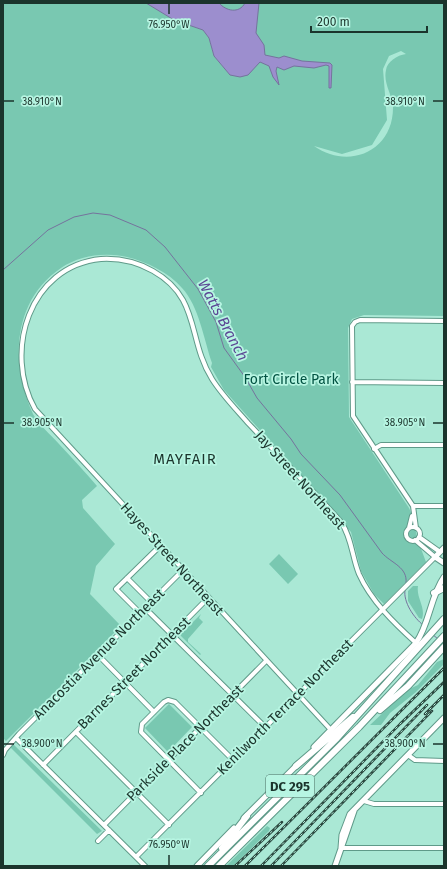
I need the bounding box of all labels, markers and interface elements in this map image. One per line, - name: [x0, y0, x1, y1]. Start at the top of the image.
- scale bar: [311, 8, 427, 34]
- text: 200 m: [317, 15, 350, 29]
- text: 76.950°W: [148, 19, 190, 31]
- text: 38.910°N: [22, 96, 62, 108]
- text: 38.910°N: [385, 96, 425, 108]
- water label: Watts Branch: [194, 276, 252, 364]
- park label: Fort Circle Park: [243, 371, 339, 388]
- text: 38.905°N: [22, 417, 62, 429]
- text: 38.905°N: [385, 417, 425, 429]
- street label: Jay Street Northeast: [251, 427, 349, 534]
- district label: MAYFAIR: [153, 450, 217, 468]
- street label: Hayes Street Northeast: [117, 499, 228, 620]
- street label: Anacostia Avenue Northeast: [30, 584, 169, 723]
- street label: Barnes Street Northeast: [74, 612, 195, 733]
- street label: Kenilworth Terrace Northeast: [213, 635, 357, 779]
- street label: Parkside Place Northeast: [123, 680, 248, 805]
- text: 38.900°N: [21, 738, 63, 750]
- text: 38.900°N: [384, 738, 426, 750]
- road number: DC 295: [266, 775, 314, 797]
- text: 76.950°W: [148, 839, 190, 851]

